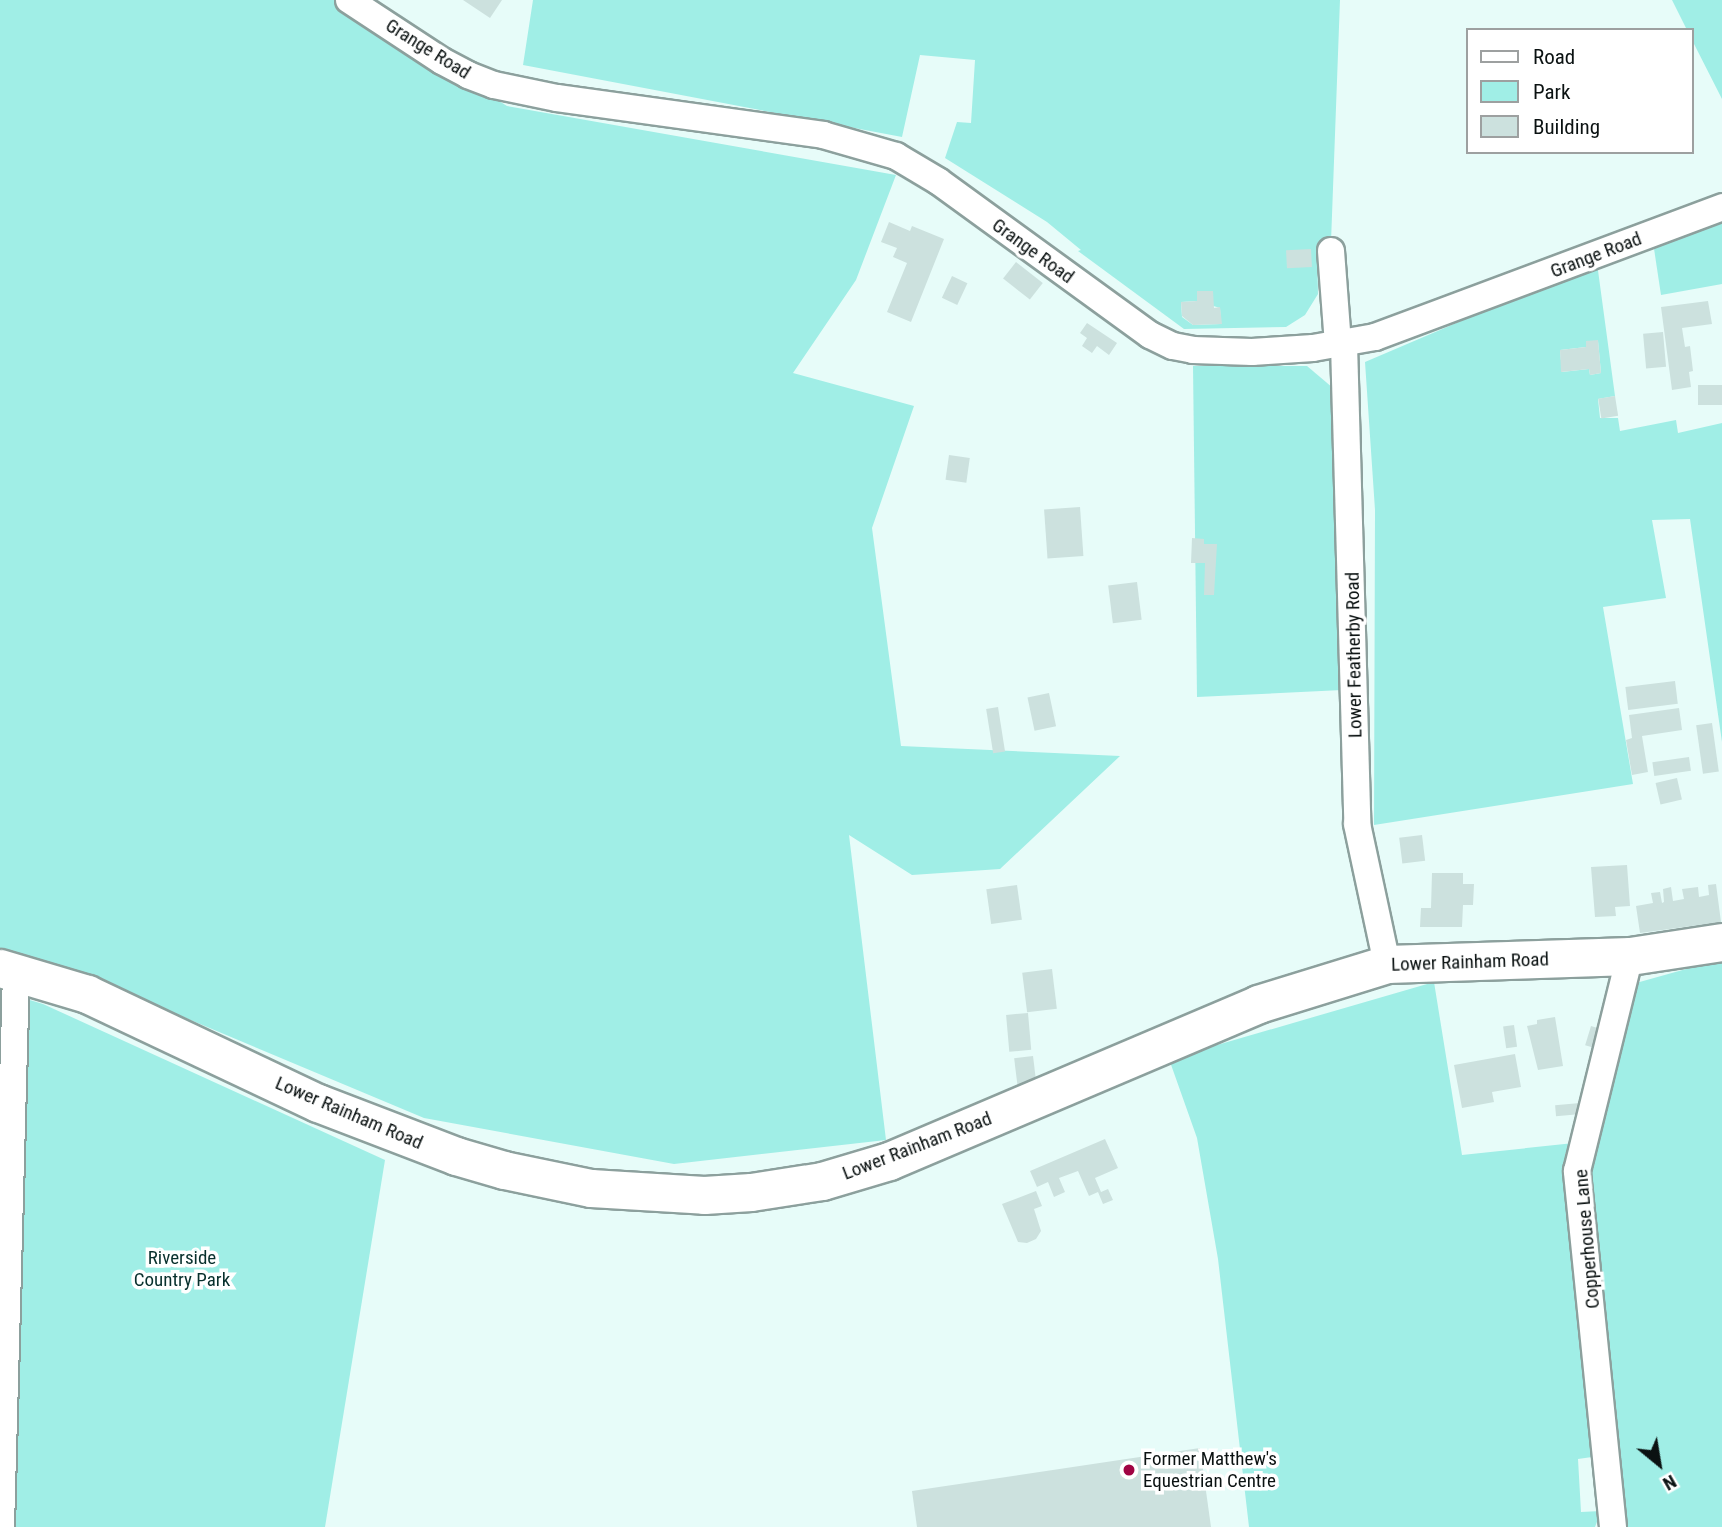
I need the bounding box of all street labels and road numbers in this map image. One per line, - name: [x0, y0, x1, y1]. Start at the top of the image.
- street label: Grange Road: [381, 14, 475, 84]
- street label: Grange Road: [988, 214, 1078, 288]
- street label: Grange Road: [1547, 227, 1645, 283]
- street label: Lower Featherby Road: [1341, 572, 1367, 738]
- street label: Lower Rainham Road: [1391, 948, 1549, 976]
- street label: Lower Rainham Road: [272, 1072, 426, 1154]
- street label: Lower Rainham Road: [839, 1107, 995, 1185]
- street label: Copperhouse Lane: [1570, 1168, 1604, 1310]

